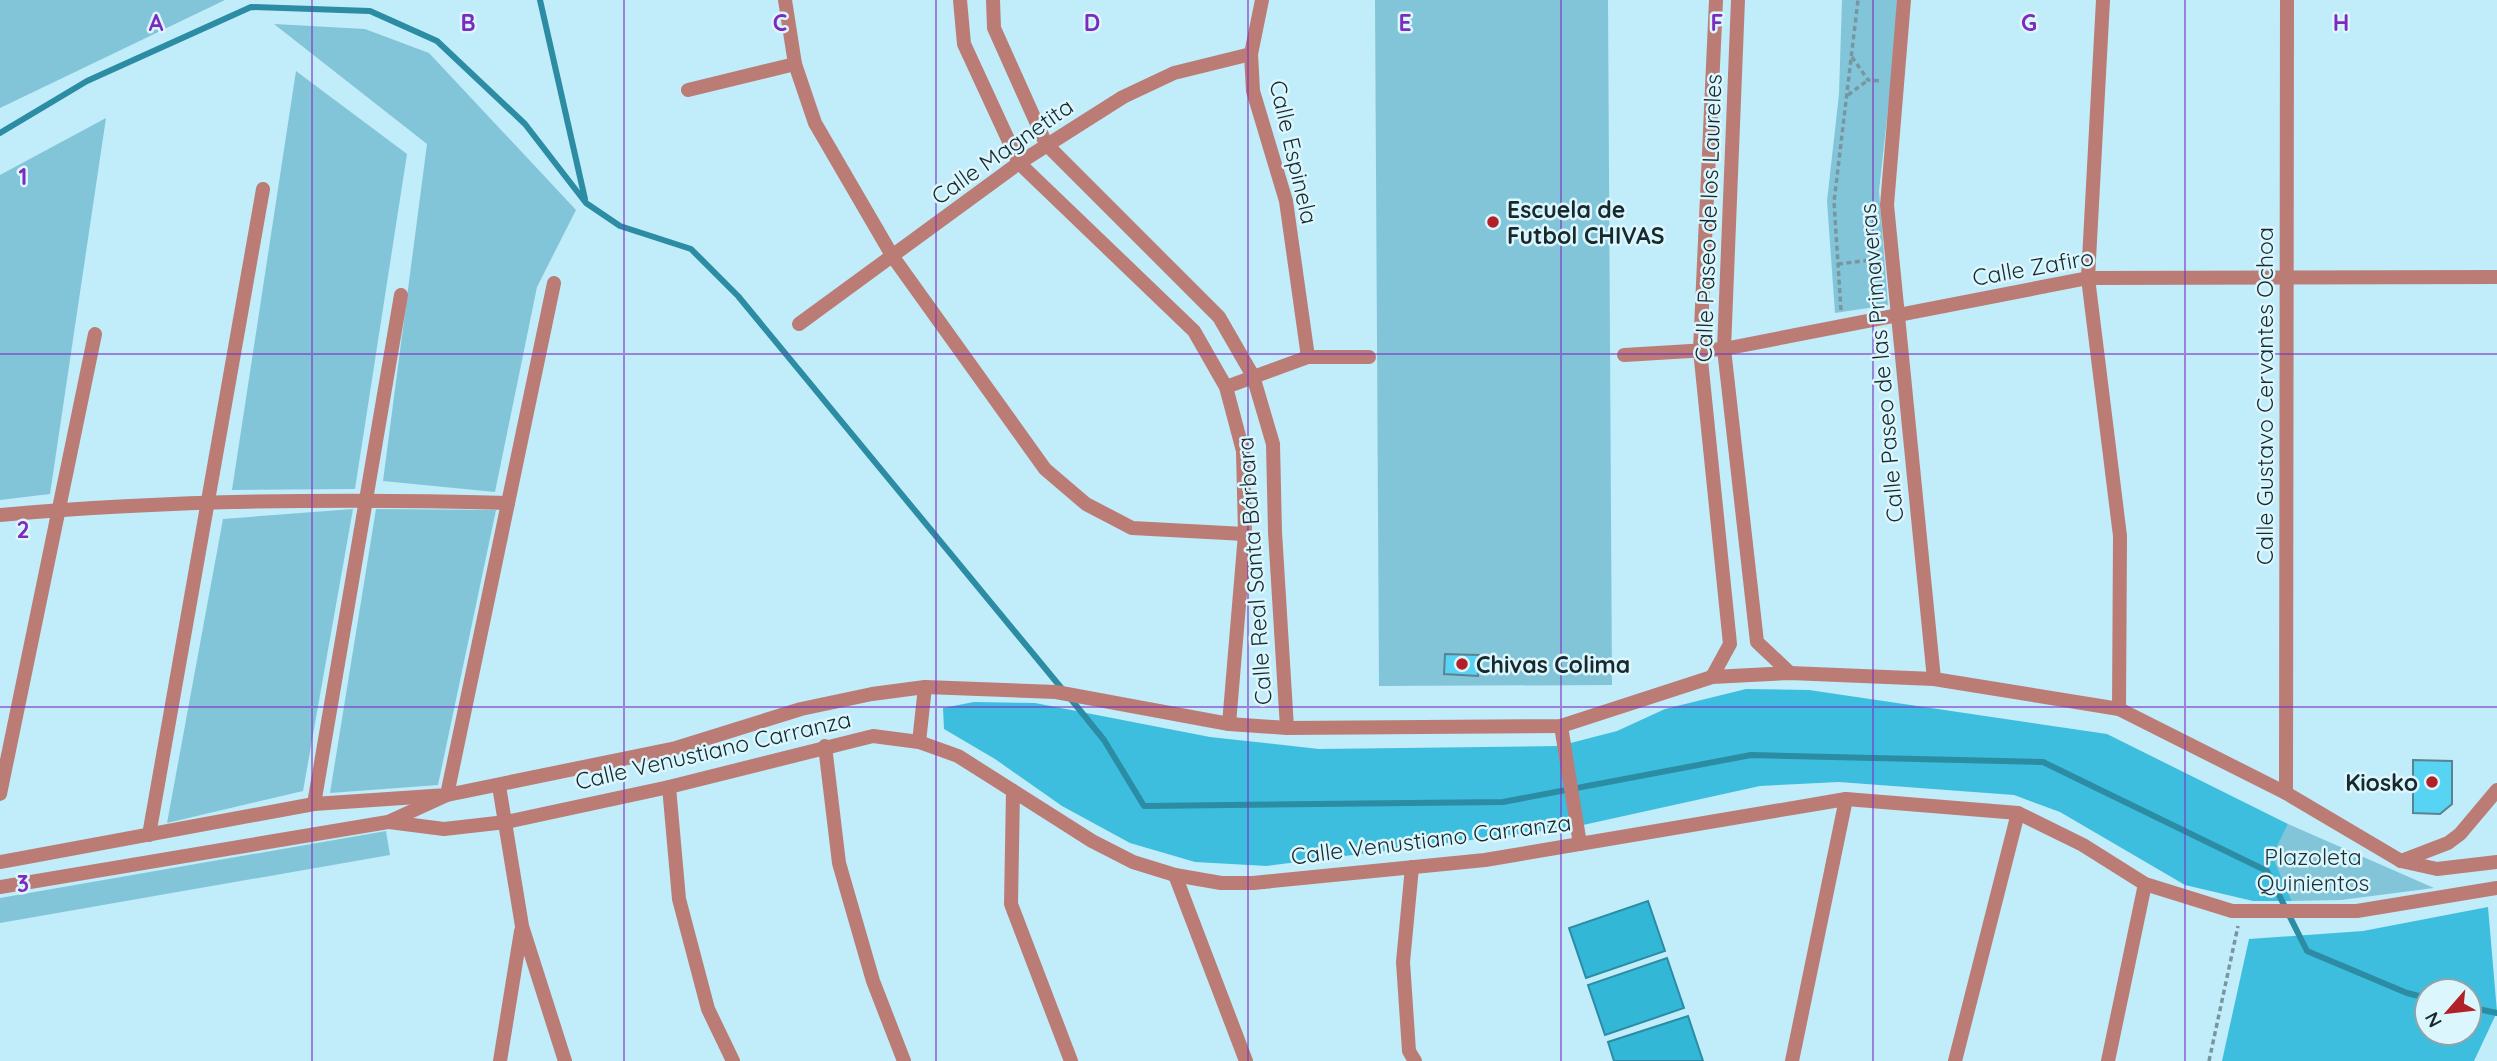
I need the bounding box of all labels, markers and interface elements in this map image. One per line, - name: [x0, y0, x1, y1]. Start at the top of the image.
- text: A: [149, 8, 164, 37]
- text: B: [460, 8, 476, 37]
- text: C: [773, 8, 787, 37]
- text: D: [1084, 8, 1100, 37]
- text: E: [1398, 8, 1412, 37]
- text: F: [1711, 8, 1723, 37]
- text: G: [2021, 8, 2037, 37]
- text: H: [2333, 8, 2349, 37]
- street label: Calle Paseo de los Laureles: [1688, 73, 1728, 363]
- street label: Calle Espinela: [1263, 77, 1325, 227]
- street label: Calle Magnetita: [925, 91, 1079, 211]
- text: 1: [19, 162, 27, 191]
- place label: Escuela de Futbol CHIVAS: [1507, 195, 1664, 250]
- street label: Calle Paseo de las Primaveras: [1853, 202, 1909, 524]
- marker: Escuela de Futbol CHIVAS: [1485, 214, 1501, 230]
- street label: Calle Gustavo Cervantes Ochoa: [2250, 227, 2279, 565]
- street label: Calle Zafiro: [1970, 242, 2096, 292]
- street label: Calle Real Santa Bárbara: [1230, 436, 1278, 706]
- text: 2: [16, 515, 30, 544]
- place label: Chivas Colima: [1476, 650, 1630, 679]
- marker: Chivas Colima: [1454, 656, 1470, 672]
- street label: Calle Venustiano Carranza: [572, 704, 854, 796]
- place label: Kiosko: [2345, 768, 2418, 797]
- marker: Kiosko: [2424, 774, 2440, 790]
- street label: Calle Venustiano Carranza: [1289, 807, 1573, 871]
- park label: Plazoleta Quinientos: [2257, 842, 2369, 897]
- text: 3: [17, 869, 29, 898]
- north arrow: [2413, 977, 2483, 1047]
- text: N: [2419, 1008, 2447, 1032]

